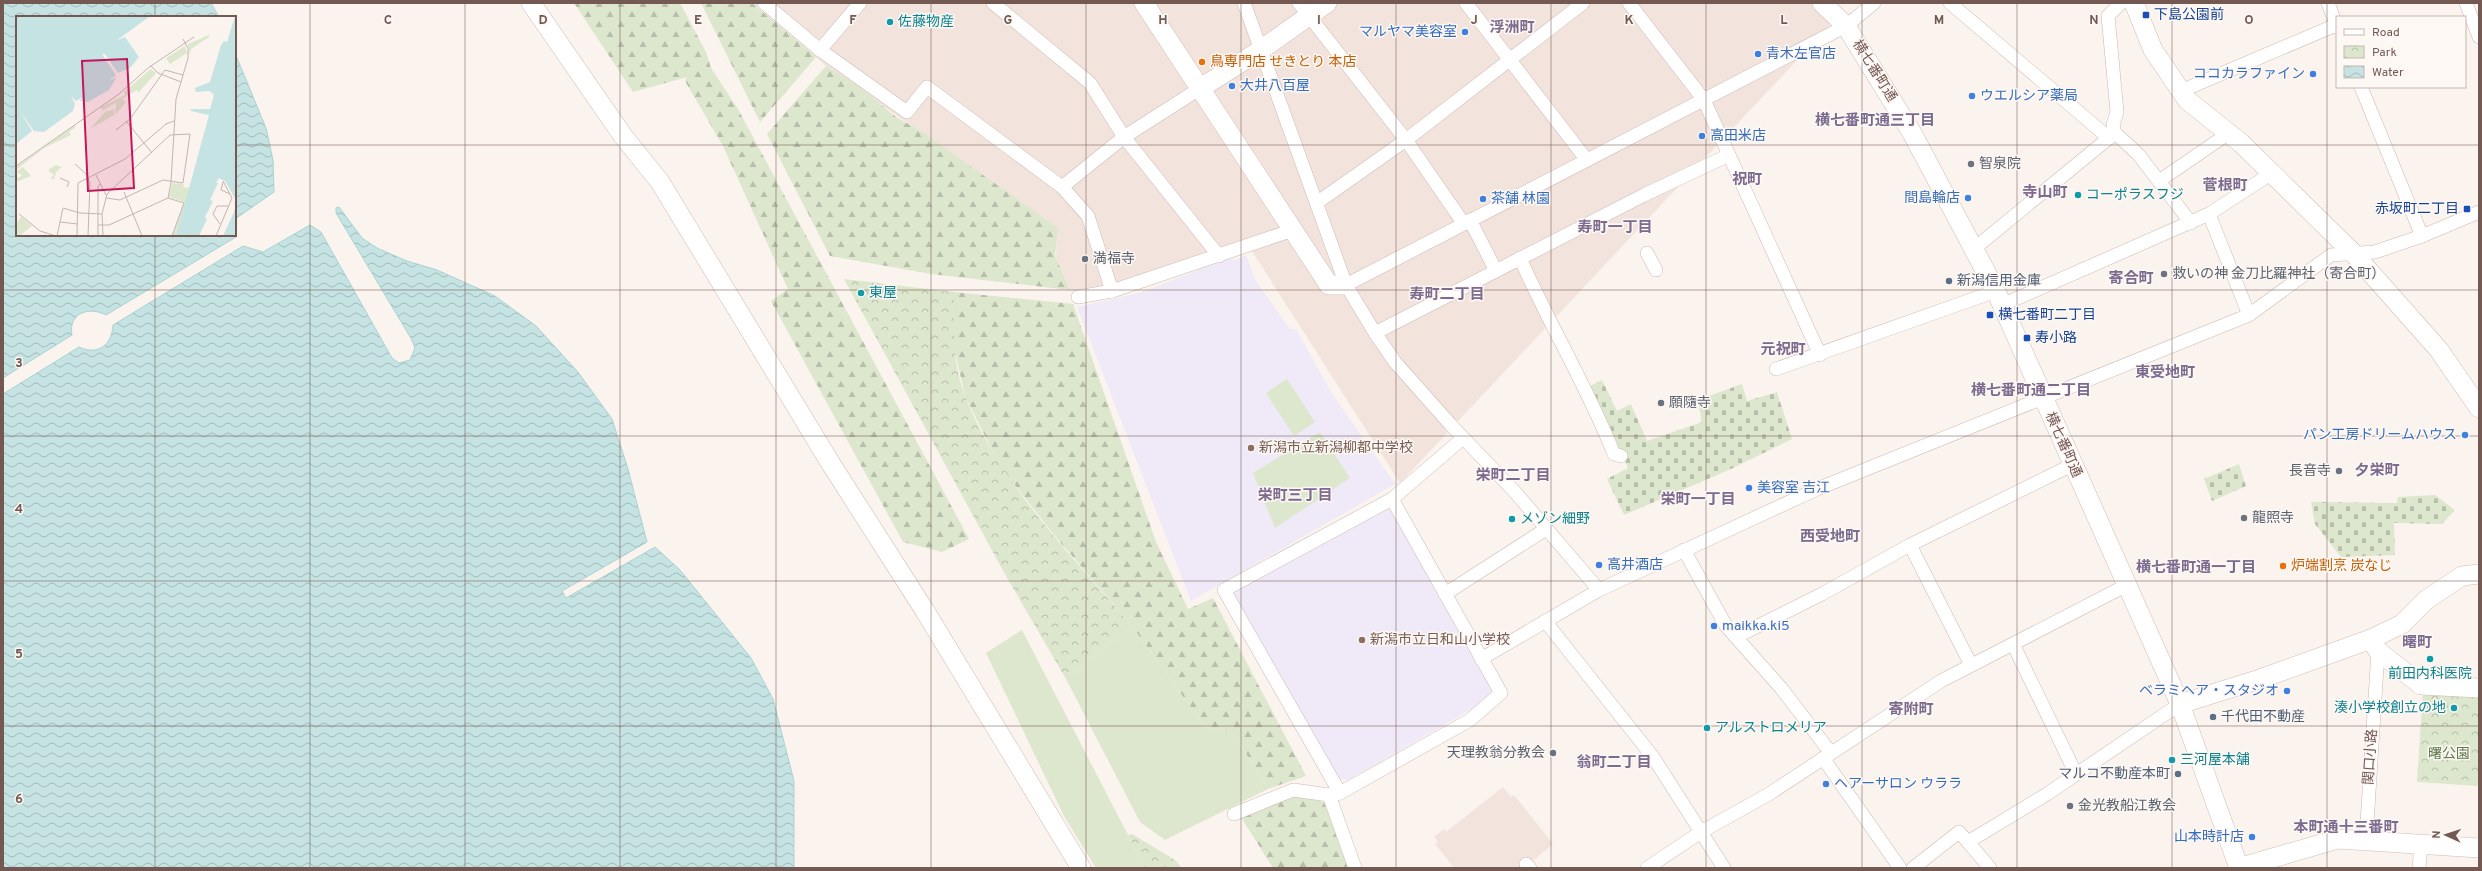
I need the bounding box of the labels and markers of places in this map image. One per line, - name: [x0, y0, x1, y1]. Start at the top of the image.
- place label: 下島公園前: [2154, 6, 2224, 24]
- marker: 下島公園前: [2141, 10, 2151, 20]
- place label: 佐藤物産: [898, 13, 954, 31]
- marker: 佐藤物産: [885, 17, 895, 27]
- place label: マルヤマ美容室: [1359, 24, 1457, 41]
- marker: マルヤマ美容室: [1460, 27, 1470, 37]
- place label: 青木左官店: [1766, 46, 1836, 63]
- marker: 青木左官店: [1753, 49, 1763, 59]
- place label: 鳥専門店 せきとり 本店: [1210, 54, 1357, 71]
- marker: 鳥専門店 せきとり 本店: [1197, 57, 1207, 67]
- place label: ココカラファイン: [2193, 66, 2305, 83]
- marker: ココカラファイン: [2308, 69, 2318, 79]
- place label: 大井八百屋: [1240, 77, 1310, 95]
- marker: 大井八百屋: [1227, 81, 1237, 91]
- place label: ウエルシア薬局: [1980, 88, 2078, 105]
- marker: ウエルシア薬局: [1967, 91, 1977, 101]
- place label: 高田米店: [1710, 128, 1766, 145]
- marker: 高田米店: [1697, 131, 1707, 141]
- place label: 智泉院: [1979, 155, 2021, 173]
- marker: 智泉院: [1966, 159, 1976, 169]
- place label: コーポラスフジ: [2086, 187, 2184, 204]
- place label: 間島輪店: [1904, 189, 1960, 207]
- marker: コーポラスフジ: [2073, 190, 2083, 200]
- place label: 茶舗 林園: [1491, 191, 1550, 208]
- marker: 間島輪店: [1963, 193, 1973, 203]
- marker: 茶舗 林園: [1478, 194, 1488, 204]
- place label: 赤坂町二丁目: [2375, 201, 2459, 218]
- marker: 赤坂町二丁目: [2462, 204, 2472, 214]
- place label: 満福寺: [1093, 251, 1135, 268]
- marker: 満福寺: [1080, 254, 1090, 264]
- place label: 救いの神 金刀比羅神社（寄合町）: [2172, 266, 2385, 283]
- marker: 救いの神 金刀比羅神社（寄合町）: [2159, 269, 2169, 279]
- place label: 新潟信用金庫: [1957, 273, 2041, 290]
- marker: 新潟信用金庫: [1944, 276, 1954, 286]
- place label: 東屋: [869, 285, 897, 302]
- marker: 東屋: [856, 288, 866, 298]
- place label: 横七番町二丁目: [1998, 307, 2096, 324]
- marker: 横七番町二丁目: [1985, 310, 1995, 320]
- place label: 寿小路: [2035, 330, 2077, 347]
- marker: 寿小路: [2022, 333, 2032, 343]
- place label: 願隨寺: [1669, 395, 1711, 412]
- marker: 願隨寺: [1656, 398, 1666, 408]
- place label: パン工房ドリームハウス: [2303, 427, 2457, 444]
- marker: パン工房ドリームハウス: [2460, 430, 2470, 440]
- place label: 新潟市立新潟柳都中学校: [1259, 439, 1413, 457]
- marker: 新潟市立新潟柳都中学校: [1246, 443, 1256, 453]
- place label: 長音寺: [2289, 463, 2331, 480]
- marker: 長音寺: [2334, 466, 2344, 476]
- place label: 美容室 吉江: [1757, 480, 1830, 497]
- marker: 美容室 吉江: [1744, 483, 1754, 493]
- place label: 龍照寺: [2252, 510, 2294, 527]
- place label: メゾン細野: [1520, 511, 1590, 528]
- marker: 龍照寺: [2239, 513, 2249, 523]
- marker: メゾン細野: [1507, 514, 1517, 524]
- place label: 高井酒店: [1607, 556, 1663, 574]
- place label: 炉端割烹 炭なじ: [2291, 558, 2392, 575]
- marker: 高井酒店: [1594, 560, 1604, 570]
- marker: 炉端割烹 炭なじ: [2278, 561, 2288, 571]
- place label: maikka.ki5: [1722, 618, 1790, 635]
- marker: maikka.ki5: [1709, 621, 1719, 631]
- place label: 新潟市立日和山小学校: [1370, 632, 1510, 649]
- marker: 新潟市立日和山小学校: [1357, 635, 1367, 645]
- marker: 前田内科医院: [2425, 654, 2435, 664]
- place label: 前田内科医院: [2388, 665, 2472, 683]
- place label: ベラミヘア・スタジオ: [2139, 683, 2279, 700]
- marker: ベラミヘア・スタジオ: [2282, 686, 2292, 696]
- place label: 湊小学校創立の地: [2334, 700, 2446, 717]
- marker: 湊小学校創立の地: [2449, 703, 2459, 713]
- place label: 千代田不動産: [2221, 708, 2305, 726]
- marker: 千代田不動産: [2208, 712, 2218, 722]
- place label: アルストロメリア: [1715, 720, 1827, 737]
- marker: アルストロメリア: [1702, 723, 1712, 733]
- place label: 天理教翁分教会: [1447, 744, 1545, 762]
- marker: 天理教翁分教会: [1548, 748, 1558, 758]
- place label: 三河屋本舗: [2180, 752, 2250, 769]
- marker: 三河屋本舗: [2167, 755, 2177, 765]
- place label: マルコ不動産本町: [2058, 766, 2170, 783]
- marker: マルコ不動産本町: [2173, 769, 2183, 779]
- place label: ヘアーサロン ウララ: [1834, 776, 1962, 793]
- marker: ヘアーサロン ウララ: [1821, 779, 1831, 789]
- place label: 金光教船江教会: [2078, 798, 2176, 815]
- marker: 金光教船江教会: [2065, 801, 2075, 811]
- place label: 山本時計店: [2174, 829, 2244, 846]
- marker: 山本時計店: [2247, 832, 2257, 842]

